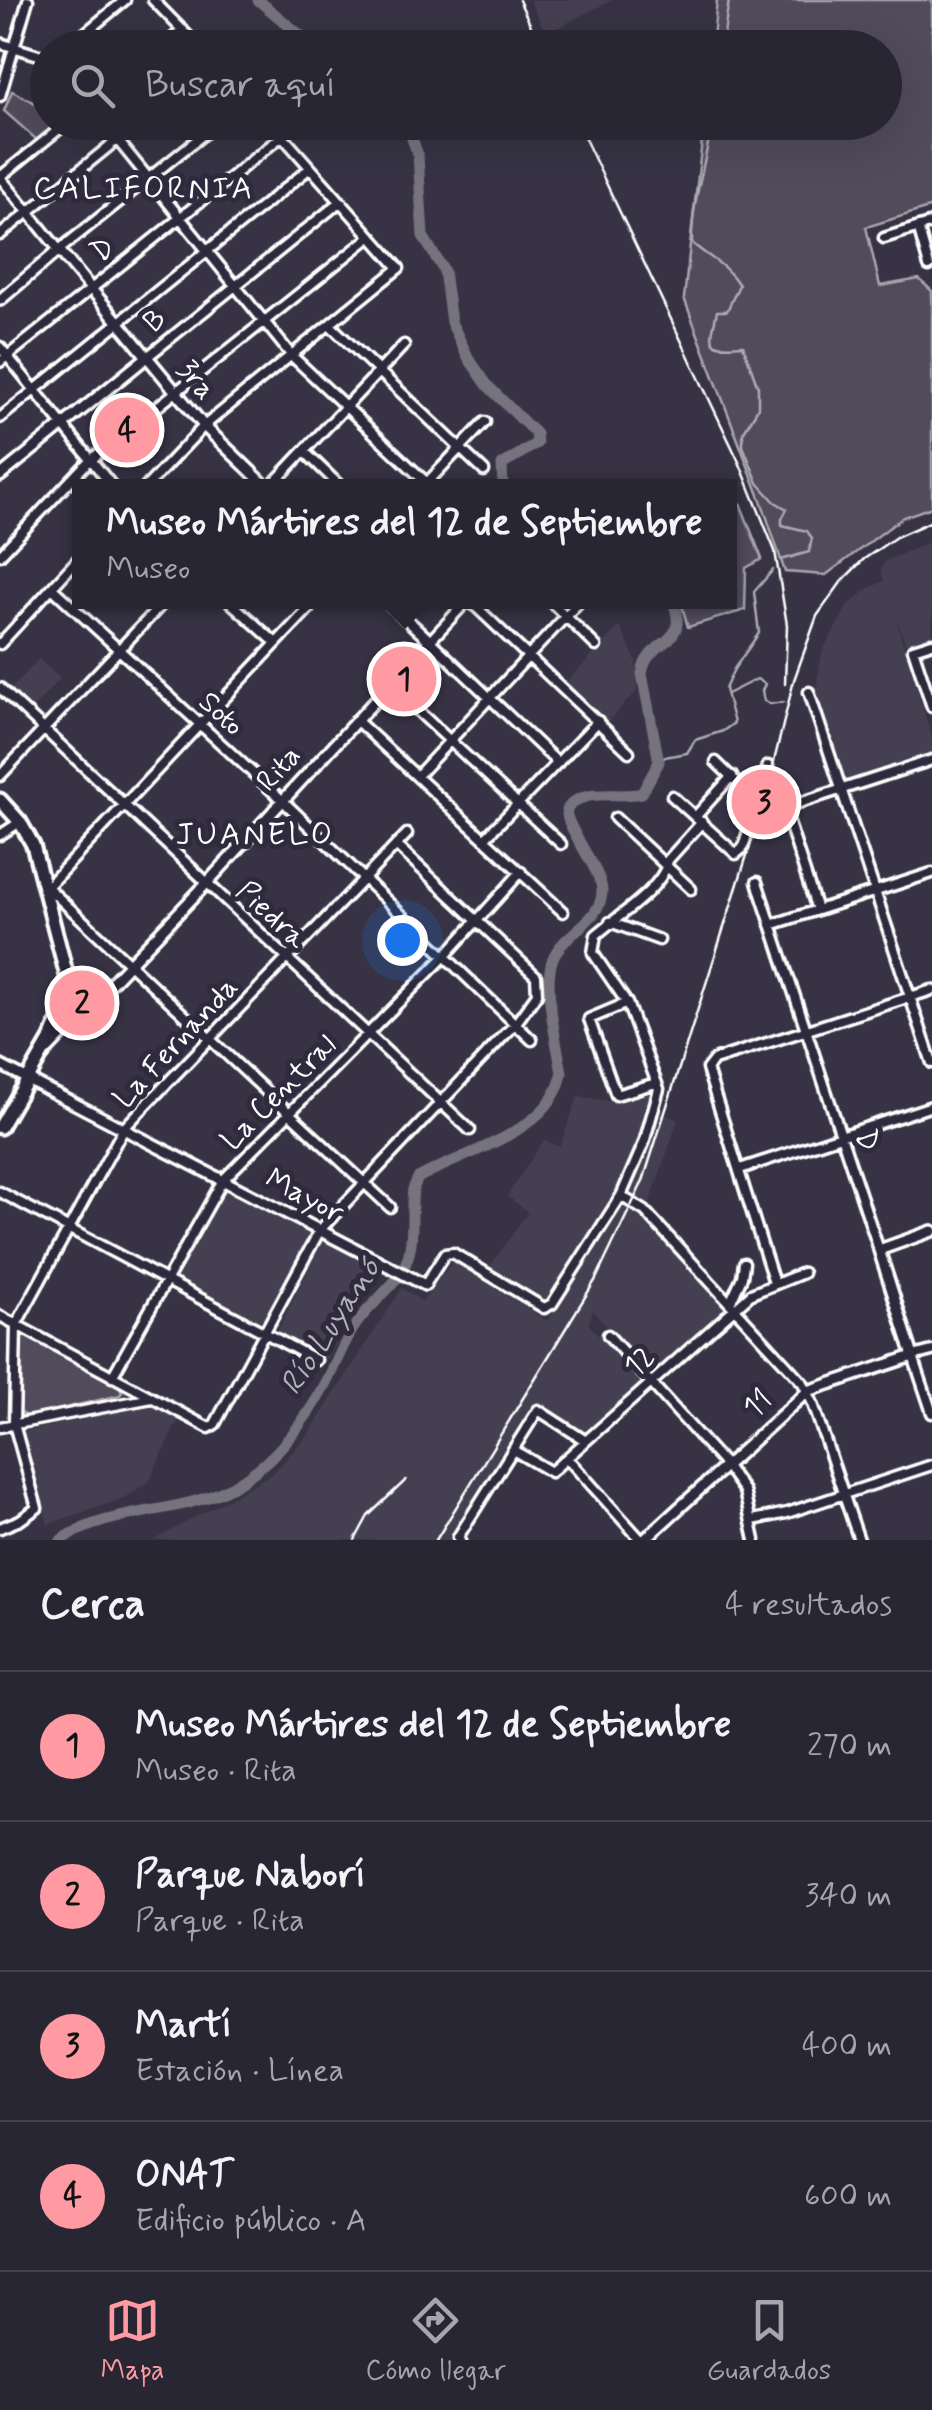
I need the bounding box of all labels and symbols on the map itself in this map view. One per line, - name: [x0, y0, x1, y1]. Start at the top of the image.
- district label: CALIFORNIA: [33, 168, 255, 210]
- street label: D: [83, 229, 123, 272]
- street label: B: [135, 300, 175, 342]
- street label: 3ra: [168, 351, 224, 408]
- pin: 4: [94, 392, 160, 468]
- pin: 1: [372, 642, 436, 716]
- street label: Soto: [190, 683, 252, 745]
- street label: Rita: [248, 738, 310, 800]
- pin: 3: [732, 764, 796, 840]
- district label: JUANELO: [175, 814, 335, 856]
- street label: Piedra: [227, 872, 316, 958]
- your location: [377, 915, 428, 966]
- pin: 2: [49, 966, 114, 1040]
- street label: La Fernanda: [105, 969, 247, 1117]
- street label: La Central: [213, 1027, 345, 1159]
- street label: D: [845, 1124, 888, 1157]
- street label: Mayor: [258, 1160, 351, 1234]
- water label: Río Luyanó: [271, 1249, 392, 1403]
- street label: 12: [616, 1338, 664, 1386]
- street label: 11: [735, 1381, 781, 1427]

